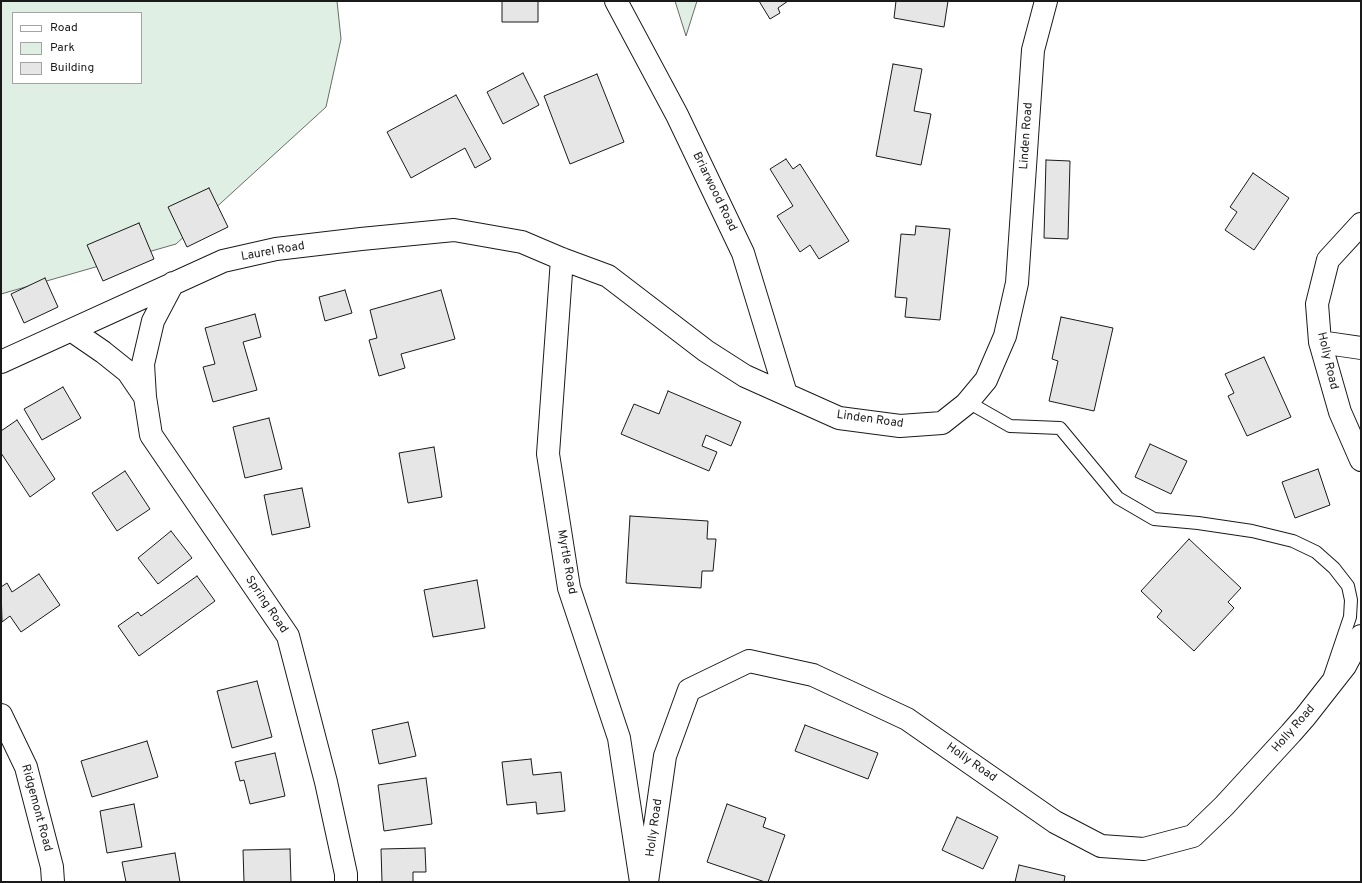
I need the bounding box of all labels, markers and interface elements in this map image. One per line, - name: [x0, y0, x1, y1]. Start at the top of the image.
- legend: [12, 12, 142, 84]
- text: Road: [50, 20, 78, 36]
- text: Park: [50, 40, 75, 56]
- text: Building: [50, 60, 94, 76]
- street label: Linden Road: [1017, 102, 1037, 170]
- street label: Briarwood Road: [689, 150, 739, 234]
- street label: Laurel Road: [240, 239, 306, 265]
- street label: Holly Road: [1313, 331, 1341, 391]
- street label: Linden Road: [836, 408, 904, 432]
- street label: Myrtle Road: [553, 529, 579, 595]
- street label: Spring Road: [242, 574, 290, 636]
- street label: Holly Road: [1269, 702, 1319, 756]
- street label: Holly Road: [943, 740, 999, 786]
- street label: Ridgemont Road: [17, 763, 55, 853]
- street label: Holly Road: [644, 798, 666, 858]

